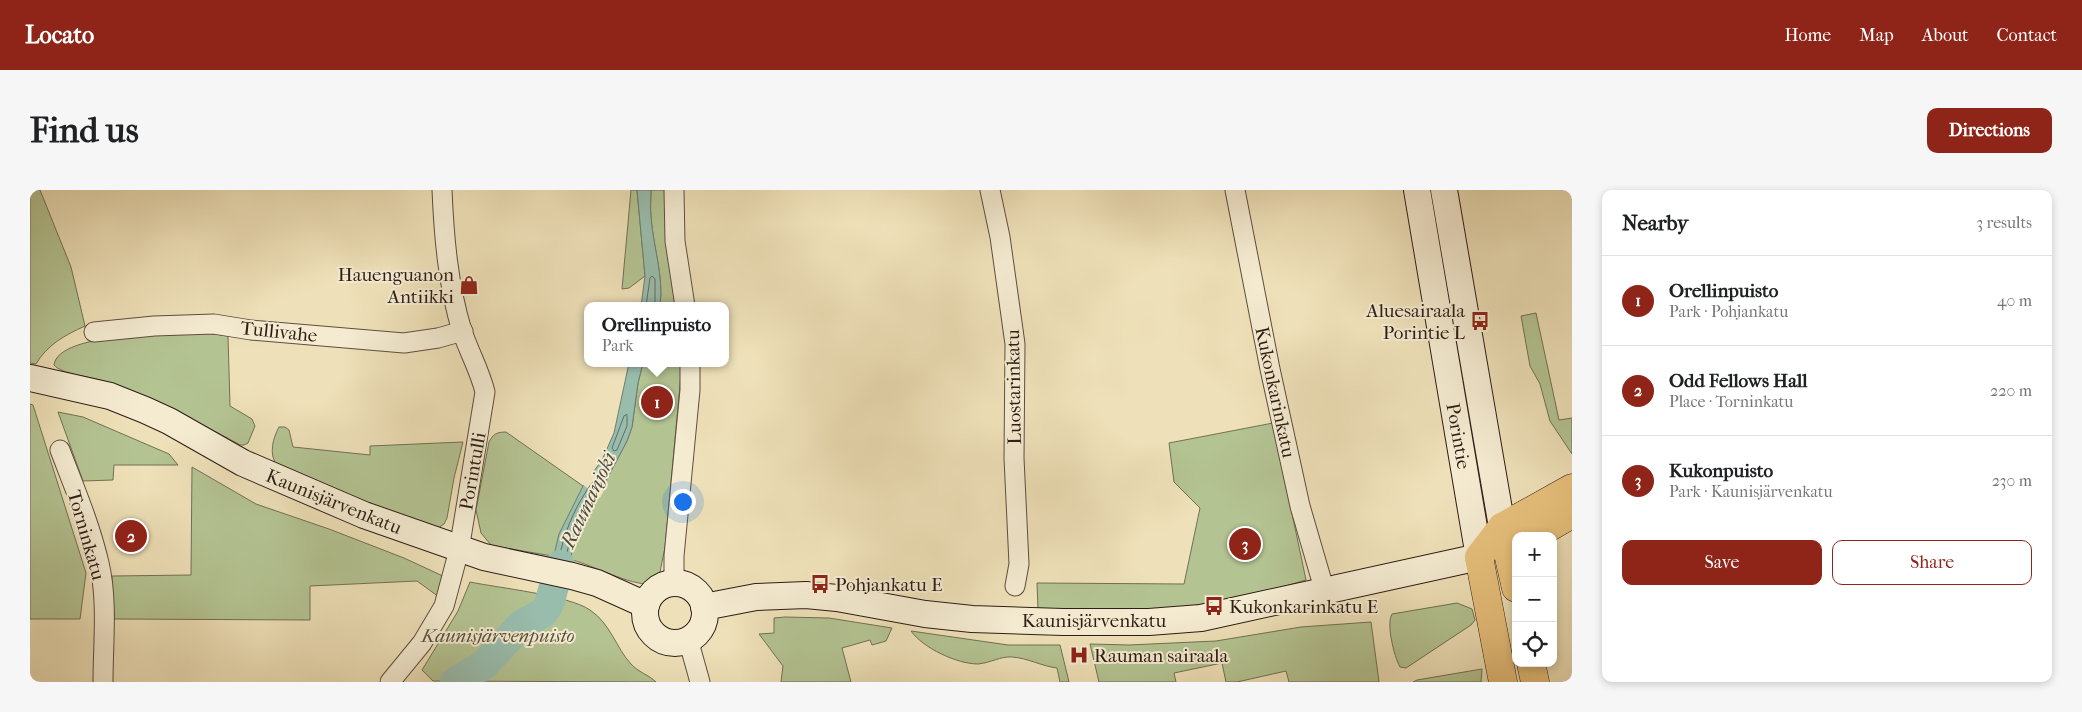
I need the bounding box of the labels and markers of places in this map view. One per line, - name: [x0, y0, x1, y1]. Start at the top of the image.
- place label: Hauenguanon Antiikki: [338, 264, 454, 308]
- shop icon: Hauenguanon Antiikki: [458, 274, 480, 296]
- place label: Aluesairaala Porintie L: [1365, 300, 1466, 344]
- bus stop icon: Aluesairaala Porintie L: [1469, 310, 1491, 332]
- pin: 1: [641, 383, 673, 421]
- pin: 2: [115, 517, 147, 555]
- pin: 3: [1229, 525, 1261, 563]
- bus stop icon: Pohjankatu E: [809, 573, 831, 595]
- place label: Pohjankatu E: [835, 574, 943, 596]
- bus stop icon: Kukonkarinkatu E: [1203, 595, 1225, 617]
- place label: Kukonkarinkatu E: [1229, 596, 1379, 618]
- hospital icon: Rauman sairaala: [1068, 644, 1090, 666]
- place label: Rauman sairaala: [1094, 645, 1229, 667]

